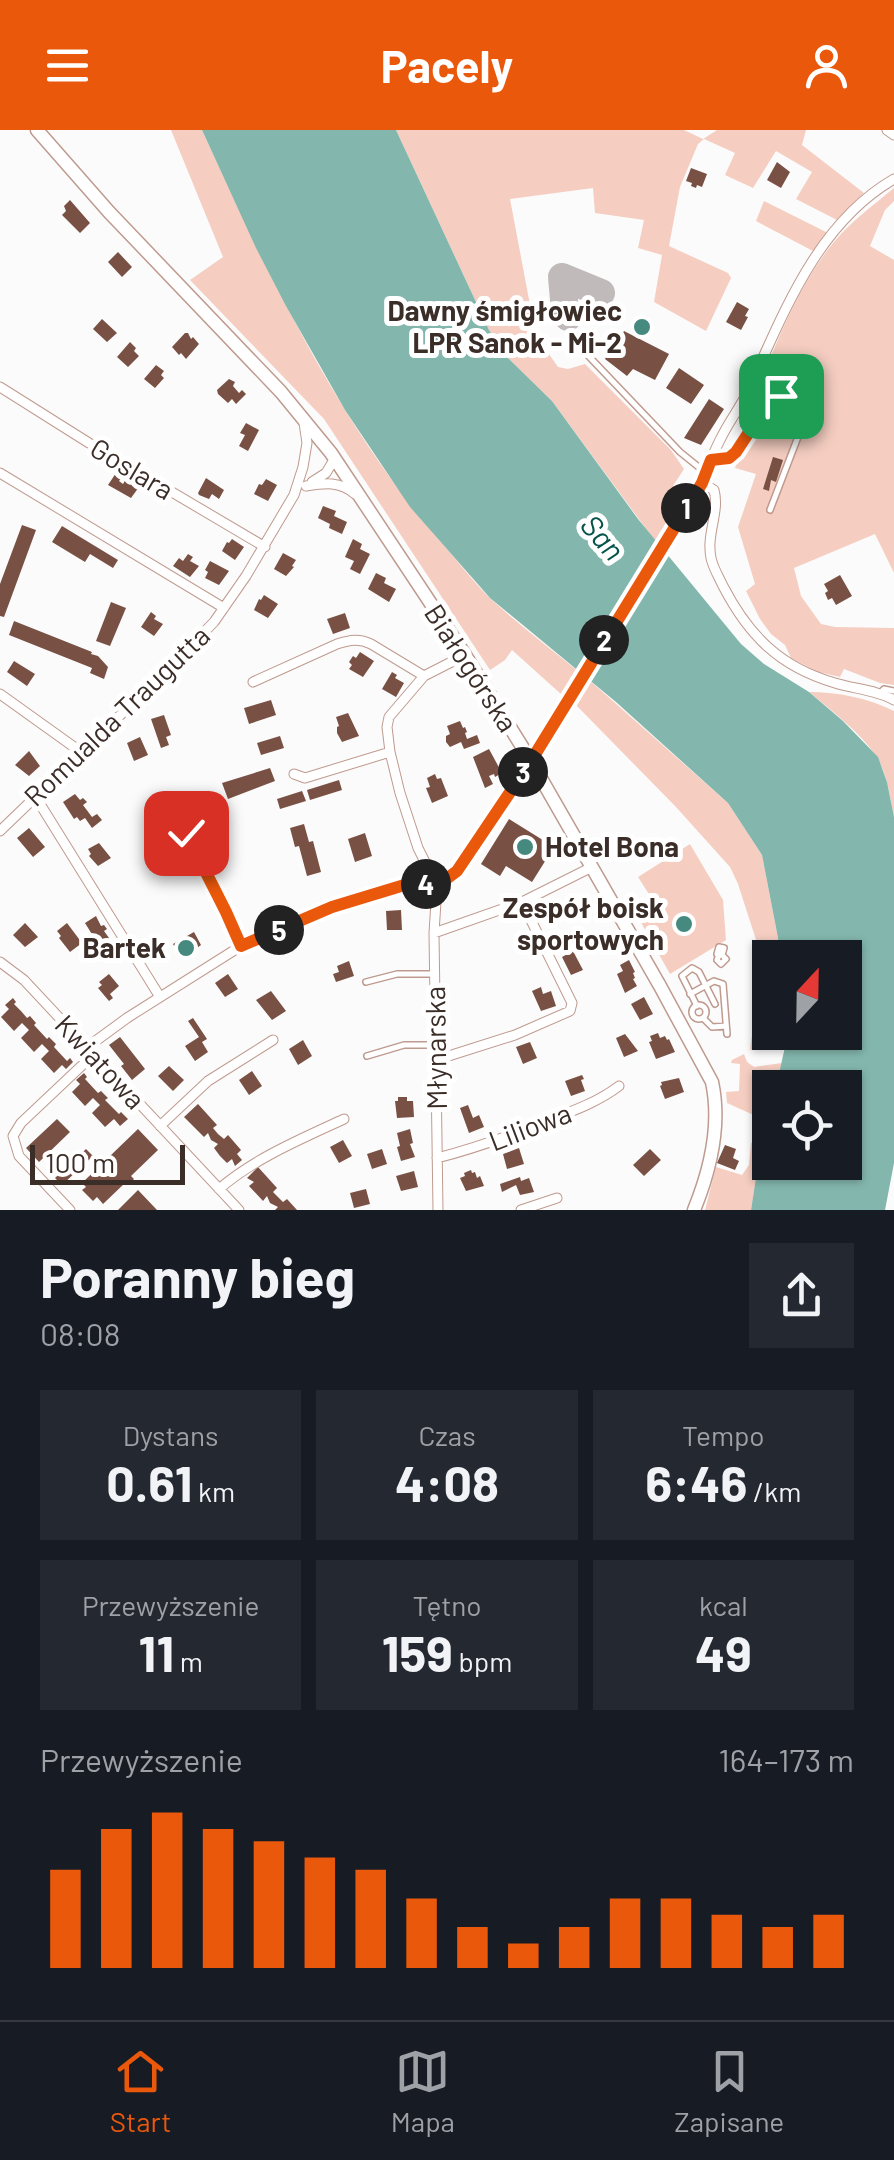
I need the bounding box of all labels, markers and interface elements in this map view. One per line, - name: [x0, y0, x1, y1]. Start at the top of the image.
- icon: menu: [40, 38, 95, 93]
- text: Pacely: [381, 38, 513, 92]
- icon: person: [799, 38, 854, 93]
- place label: Dawny śmigłowiec LPR Sanok - Mi-2: [387, 293, 622, 359]
- marker: Dawny śmigłowiec LPR Sanok - Mi-2: [631, 316, 653, 338]
- pin: [739, 354, 824, 439]
- icon: arrive: [754, 369, 809, 424]
- street label: Goslara: [85, 430, 180, 506]
- pin: 1: [661, 483, 711, 533]
- text: 1: [681, 491, 691, 525]
- water label: San: [574, 507, 633, 567]
- street label: Białogórska: [418, 597, 526, 738]
- pin: 2: [579, 615, 629, 665]
- street label: Romualda Traugutta: [16, 618, 216, 813]
- text: 2: [596, 623, 612, 657]
- pin: 3: [498, 747, 548, 797]
- text: 3: [515, 755, 531, 789]
- pin: [144, 791, 229, 876]
- icon: check: [159, 806, 214, 861]
- place label: Hotel Bona: [545, 829, 679, 863]
- marker: Hotel Bona: [514, 836, 536, 858]
- pin: 4: [401, 859, 451, 909]
- text: 4: [418, 867, 434, 901]
- place label: Zespół boisk sportowych: [503, 890, 664, 956]
- pin: 5: [254, 905, 304, 955]
- text: 5: [271, 913, 287, 947]
- marker: Zespół boisk sportowych: [673, 913, 695, 935]
- place label: Bartek: [82, 930, 166, 964]
- marker: Bartek: [175, 937, 197, 959]
- north arrow: [752, 940, 862, 1050]
- map controls: [752, 940, 862, 1180]
- street label: Młynarska: [417, 986, 453, 1110]
- street label: Kwiatowa: [48, 1007, 153, 1116]
- button: locate: [752, 1070, 862, 1180]
- street label: Liliowa: [484, 1095, 576, 1157]
- scale bar: [30, 1140, 185, 1184]
- text: 100 m: [45, 1145, 115, 1179]
- text: Poranny bieg: [40, 1243, 355, 1309]
- button: share: [749, 1243, 854, 1348]
- text: 08:08: [40, 1314, 120, 1352]
- text: Dystans: [123, 1418, 218, 1452]
- text: Czas: [418, 1418, 476, 1452]
- text: Tempo: [682, 1418, 765, 1452]
- text: 0.61: [106, 1452, 192, 1512]
- text: 4:08: [395, 1452, 499, 1512]
- text: 6:46: [645, 1452, 747, 1512]
- text: km: [192, 1474, 235, 1508]
- text: /km: [747, 1474, 801, 1508]
- text: Przewyższenie: [82, 1588, 259, 1622]
- text: Tętno: [412, 1588, 482, 1622]
- text: kcal: [699, 1588, 748, 1622]
- text: 11: [138, 1622, 174, 1682]
- text: 159: [382, 1622, 453, 1682]
- text: 49: [695, 1622, 752, 1682]
- text: m: [174, 1644, 203, 1678]
- text: bpm: [453, 1644, 512, 1678]
- text: Przewyższenie: [40, 1740, 243, 1778]
- text: 164–173 m: [719, 1740, 854, 1778]
- tab: Start: [110, 2044, 171, 2138]
- tab: Mapa: [391, 2044, 455, 2138]
- tab: Zapisane: [674, 2044, 784, 2138]

